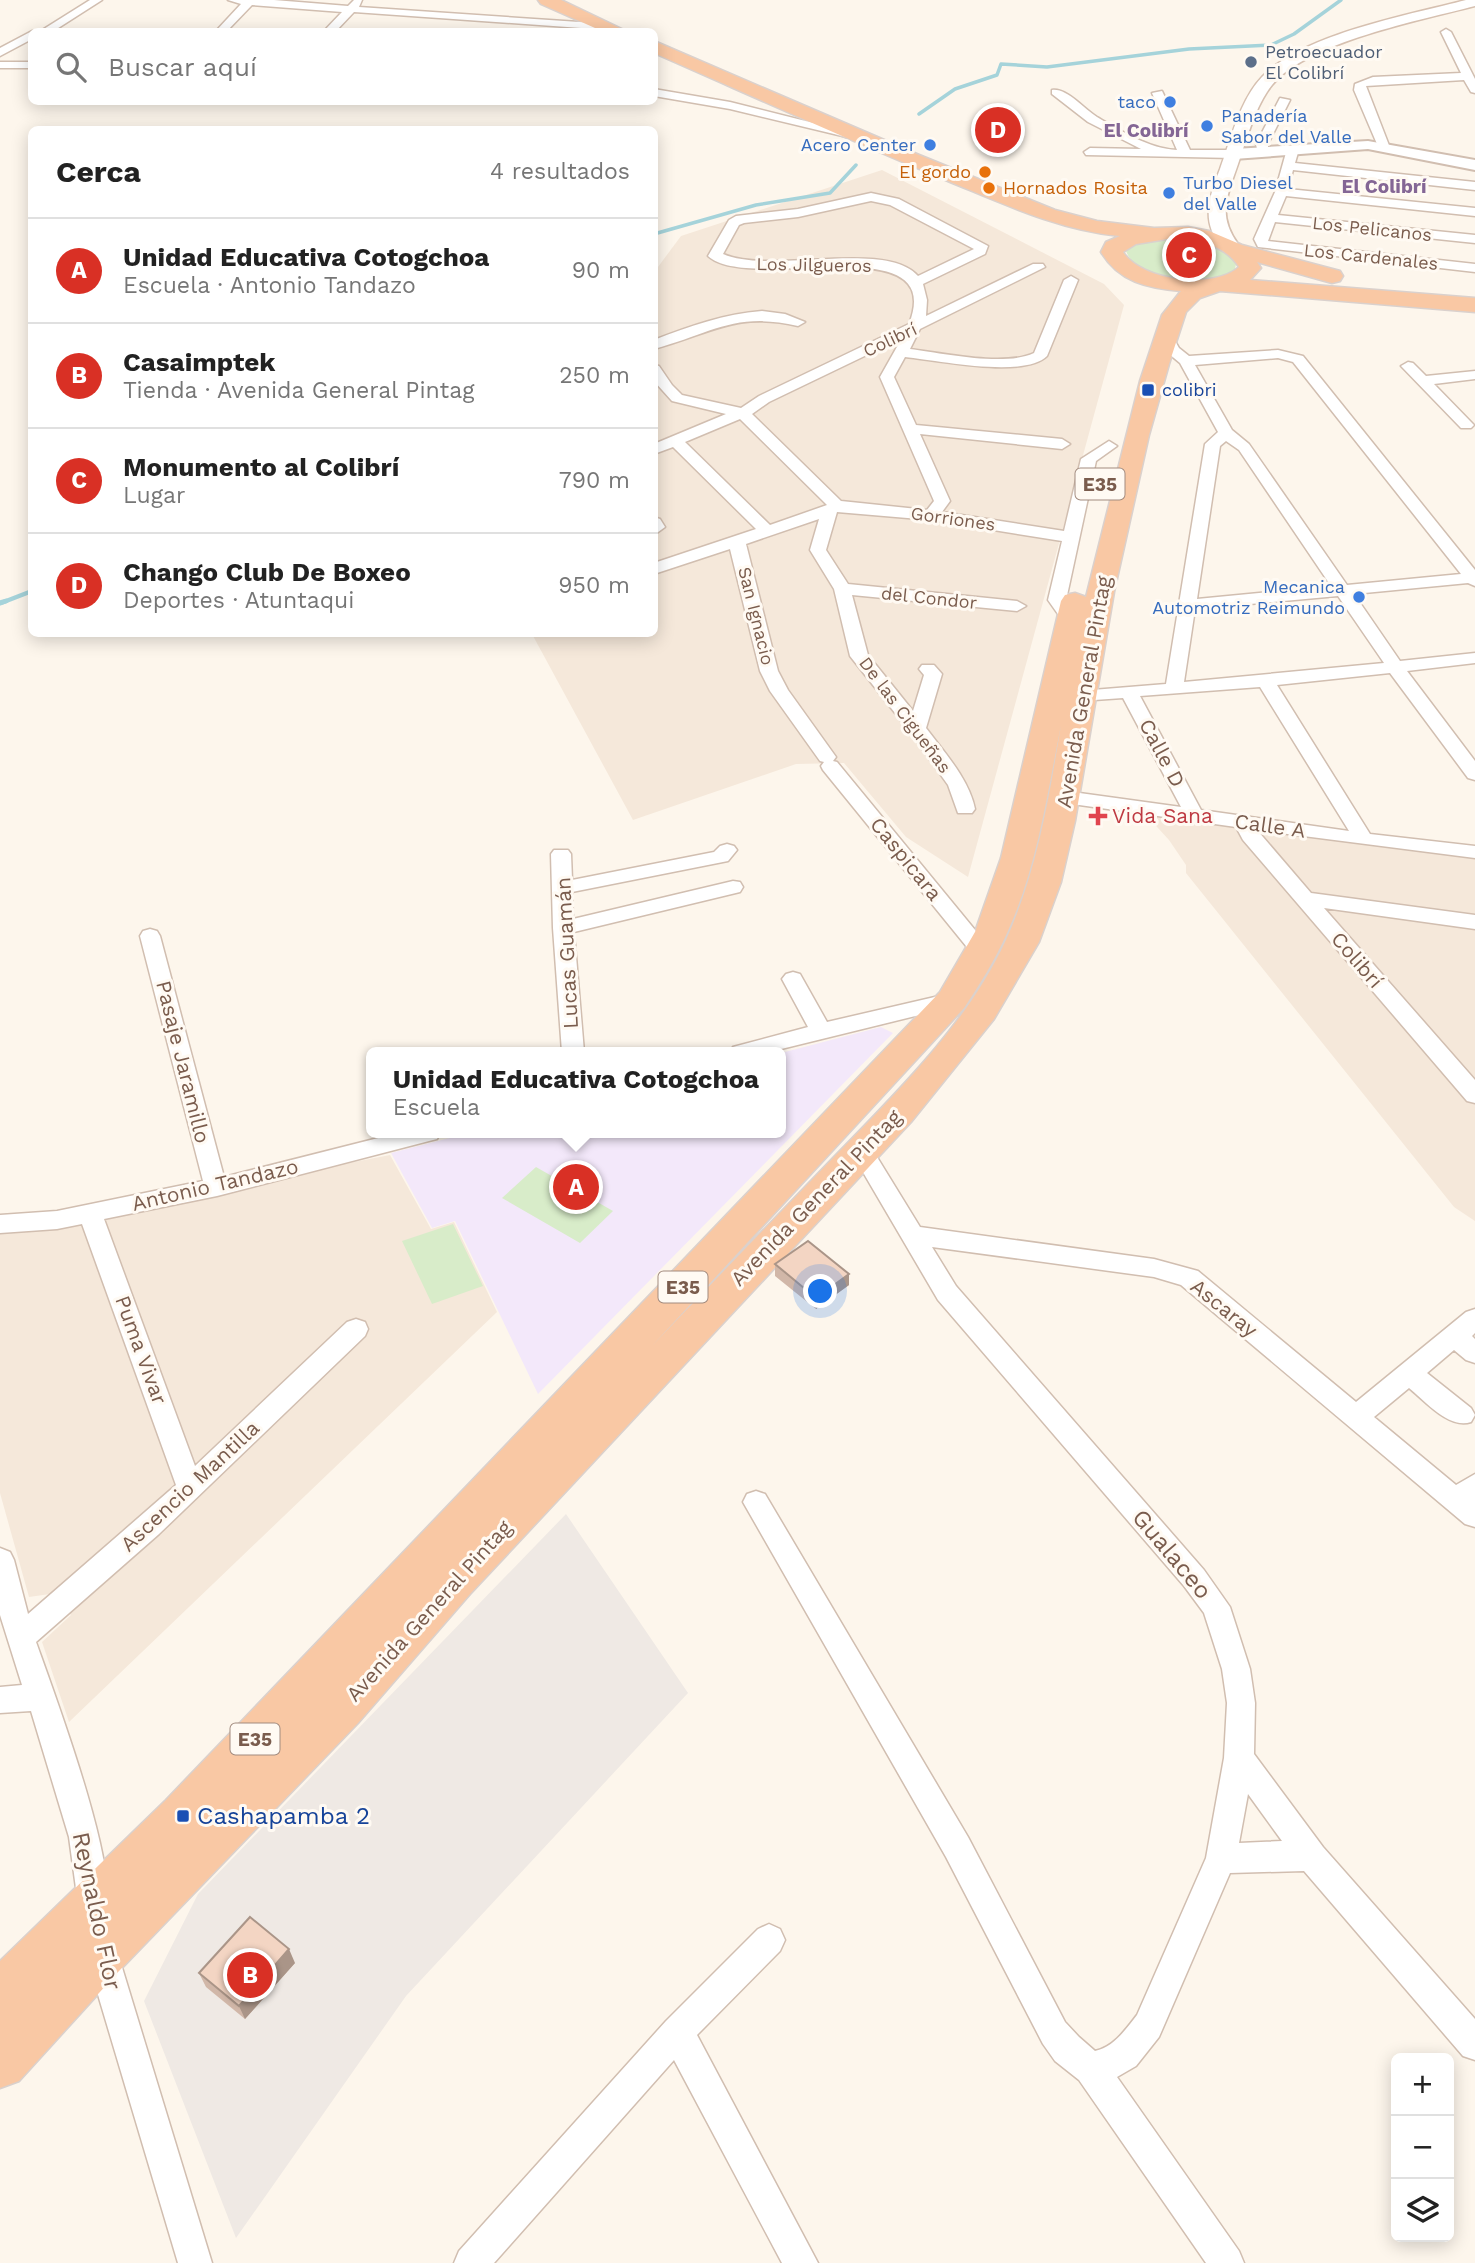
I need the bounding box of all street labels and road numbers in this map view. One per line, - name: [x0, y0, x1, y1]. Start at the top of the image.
- street label: Los Pelicanos: [1311, 212, 1433, 245]
- street label: Los Cardenales: [1303, 239, 1439, 274]
- street label: Los Jilgueros: [756, 253, 872, 276]
- street label: Colibrí: [860, 318, 920, 361]
- road number: E35: [1076, 468, 1124, 499]
- street label: Gorriones: [909, 502, 997, 535]
- street label: San Ignacio: [734, 565, 779, 667]
- street label: Avenida General Pintag: [1051, 573, 1116, 810]
- street label: del Condor: [880, 582, 978, 613]
- street label: De las Cigueñas: [855, 653, 956, 777]
- street label: Calle D: [1134, 714, 1191, 791]
- street label: Calle A: [1233, 808, 1307, 843]
- street label: Caspicara: [865, 812, 948, 905]
- street label: Lucas Guamán: [550, 876, 583, 1030]
- street label: Colibrí: [1326, 926, 1389, 993]
- street label: Pasaje Jaramillo: [151, 978, 216, 1146]
- street label: Avenida General Pintag: [725, 1104, 907, 1291]
- street label: Antonio Tandazo: [129, 1153, 301, 1216]
- road number: E35: [658, 1272, 708, 1302]
- street label: Ascaray: [1186, 1273, 1263, 1342]
- street label: Puma Vivar: [110, 1292, 173, 1408]
- street label: Ascencio Mantilla: [115, 1415, 264, 1556]
- street label: Gualaceo: [1126, 1503, 1218, 1605]
- street label: Avenida General Pintag: [341, 1514, 517, 1706]
- road number: E35: [230, 1723, 280, 1754]
- street label: Reynaldo Flor: [67, 1829, 127, 1993]

